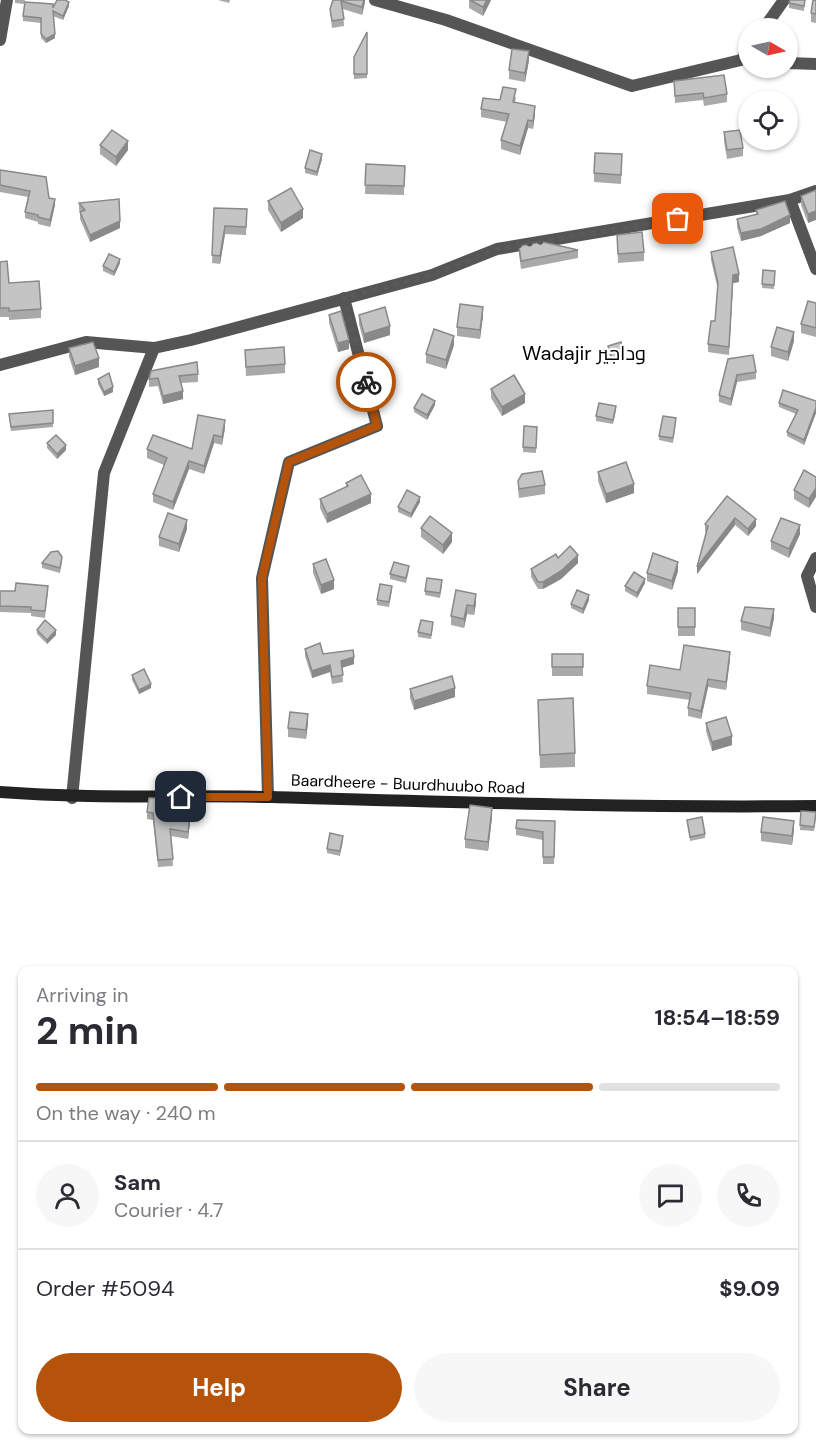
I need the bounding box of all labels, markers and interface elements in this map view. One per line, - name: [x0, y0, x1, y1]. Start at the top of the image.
- north arrow: [738, 18, 798, 78]
- map controls: [738, 18, 798, 150]
- button: locate: [738, 90, 798, 150]
- pin: [652, 193, 703, 244]
- icon: bag: [661, 202, 694, 235]
- district label: Wadajir وداجير: [522, 340, 646, 366]
- courier: [336, 352, 396, 412]
- icon: bike: [350, 366, 383, 399]
- street label: Baardheere - Buurdhuubo Road: [291, 769, 525, 799]
- pin: [155, 771, 206, 822]
- icon: home: [164, 780, 197, 813]
- text: Arriving in: [36, 982, 128, 1008]
- text: 18:54–18:59: [655, 1003, 780, 1032]
- text: 2 min: [36, 1005, 139, 1056]
- text: On the way · 240 m: [36, 1100, 216, 1126]
- button: person: [36, 1164, 99, 1227]
- button: chat: [639, 1164, 702, 1227]
- button: phone: [717, 1164, 780, 1227]
- text: Sam: [114, 1168, 161, 1197]
- text: Courier · 4.7: [114, 1197, 223, 1223]
- text: Order #5094: [36, 1274, 174, 1303]
- text: $9.09: [719, 1274, 780, 1303]
- button: Help: [36, 1353, 402, 1422]
- button: Share: [414, 1353, 780, 1422]

